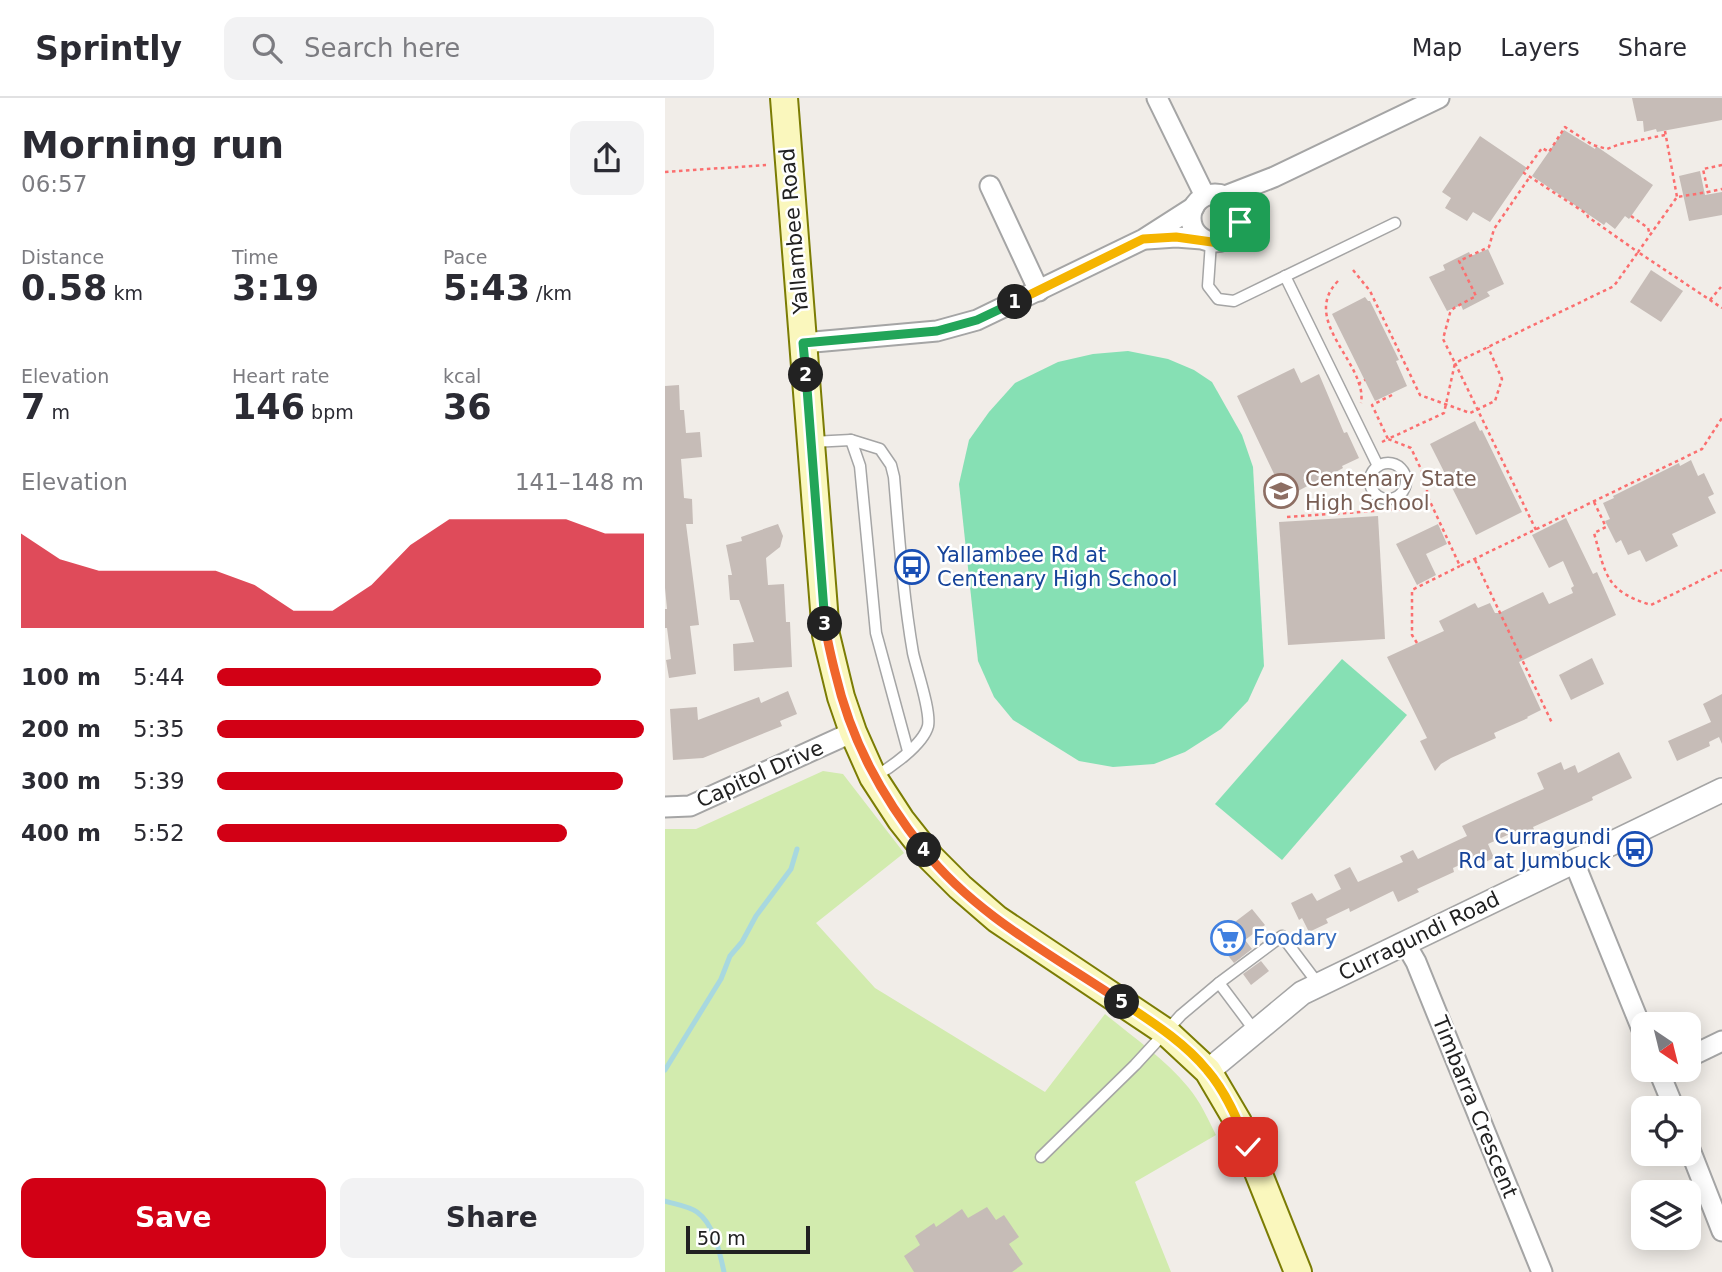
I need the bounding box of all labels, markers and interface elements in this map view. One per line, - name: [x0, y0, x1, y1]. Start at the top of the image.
- search box: [224, 17, 714, 80]
- text: Sprintly: [35, 29, 182, 68]
- icon: search: [248, 29, 286, 67]
- text: Search here: [304, 33, 460, 63]
- text: Map: [1412, 34, 1462, 62]
- text: Layers: [1500, 34, 1580, 62]
- text: Share: [1618, 34, 1687, 62]
- button: share: [570, 121, 644, 195]
- text: Morning run: [21, 123, 284, 167]
- street label: Yallambee Road: [775, 147, 813, 316]
- text: 06:57: [21, 171, 87, 197]
- pin: [1210, 192, 1270, 252]
- icon: arrive: [1221, 203, 1259, 241]
- text: Distance: [21, 246, 104, 268]
- text: Time: [232, 246, 279, 268]
- text: Pace: [443, 246, 487, 268]
- text: 0.58: [21, 268, 107, 308]
- text: 3:19: [232, 268, 319, 308]
- text: 5:43: [443, 268, 530, 308]
- text: km: [107, 282, 143, 304]
- text: /km: [530, 282, 572, 304]
- pin: 1: [997, 284, 1033, 320]
- text: 1: [1008, 290, 1021, 312]
- pin: 2: [789, 358, 823, 392]
- text: 2: [799, 363, 812, 385]
- text: Elevation: [21, 365, 109, 387]
- text: Heart rate: [232, 365, 330, 387]
- text: kcal: [443, 365, 481, 387]
- text: 7: [21, 387, 45, 427]
- text: 146: [232, 387, 305, 427]
- text: 36: [443, 387, 492, 427]
- text: m: [45, 401, 70, 423]
- text: bpm: [305, 401, 354, 423]
- place label: Centenary State High School: [1305, 467, 1477, 515]
- text: Elevation: [21, 469, 128, 495]
- text: 141–148 m: [515, 469, 644, 495]
- school or university icon: Centenary State High School: [1262, 472, 1300, 510]
- place label: Yallambee Rd at Centenary High School: [936, 543, 1178, 591]
- bus stop icon: Yallambee Rd at Centenary High School: [893, 548, 931, 586]
- pin: 3: [807, 606, 843, 642]
- text: 3: [818, 612, 831, 634]
- text: 100 m: [21, 664, 101, 690]
- text: 5:44: [133, 664, 185, 690]
- text: 200 m: [21, 716, 101, 742]
- text: 5:35: [133, 716, 185, 742]
- street label: Capitol Drive: [693, 735, 827, 813]
- text: 300 m: [21, 768, 101, 794]
- text: 5:39: [133, 768, 185, 794]
- text: 400 m: [21, 820, 101, 846]
- text: 5:52: [133, 820, 185, 846]
- place label: Curragundi Rd at Jumbuck: [1458, 825, 1612, 873]
- bus stop icon: Curragundi Rd at Jumbuck: [1616, 830, 1654, 868]
- pin: 4: [907, 832, 941, 868]
- text: 4: [917, 838, 930, 860]
- street label: Curragundi Road: [1335, 887, 1503, 985]
- supermarket icon: Foodary: [1209, 919, 1247, 957]
- place label: Foodary: [1253, 926, 1337, 950]
- pin: 5: [1105, 984, 1140, 1020]
- text: 5: [1115, 990, 1128, 1012]
- street label: Timbarra Crescent: [1427, 1012, 1522, 1201]
- north arrow: [1631, 1012, 1701, 1082]
- map controls: [1631, 1012, 1701, 1250]
- button: locate: [1631, 1096, 1701, 1166]
- pin: [1218, 1117, 1278, 1177]
- icon: check: [1229, 1128, 1267, 1166]
- button: Save: [21, 1178, 326, 1258]
- button: Share: [340, 1178, 644, 1258]
- button: layers: [1631, 1180, 1701, 1250]
- scale bar: [686, 1223, 810, 1255]
- text: 50 m: [697, 1227, 746, 1249]

